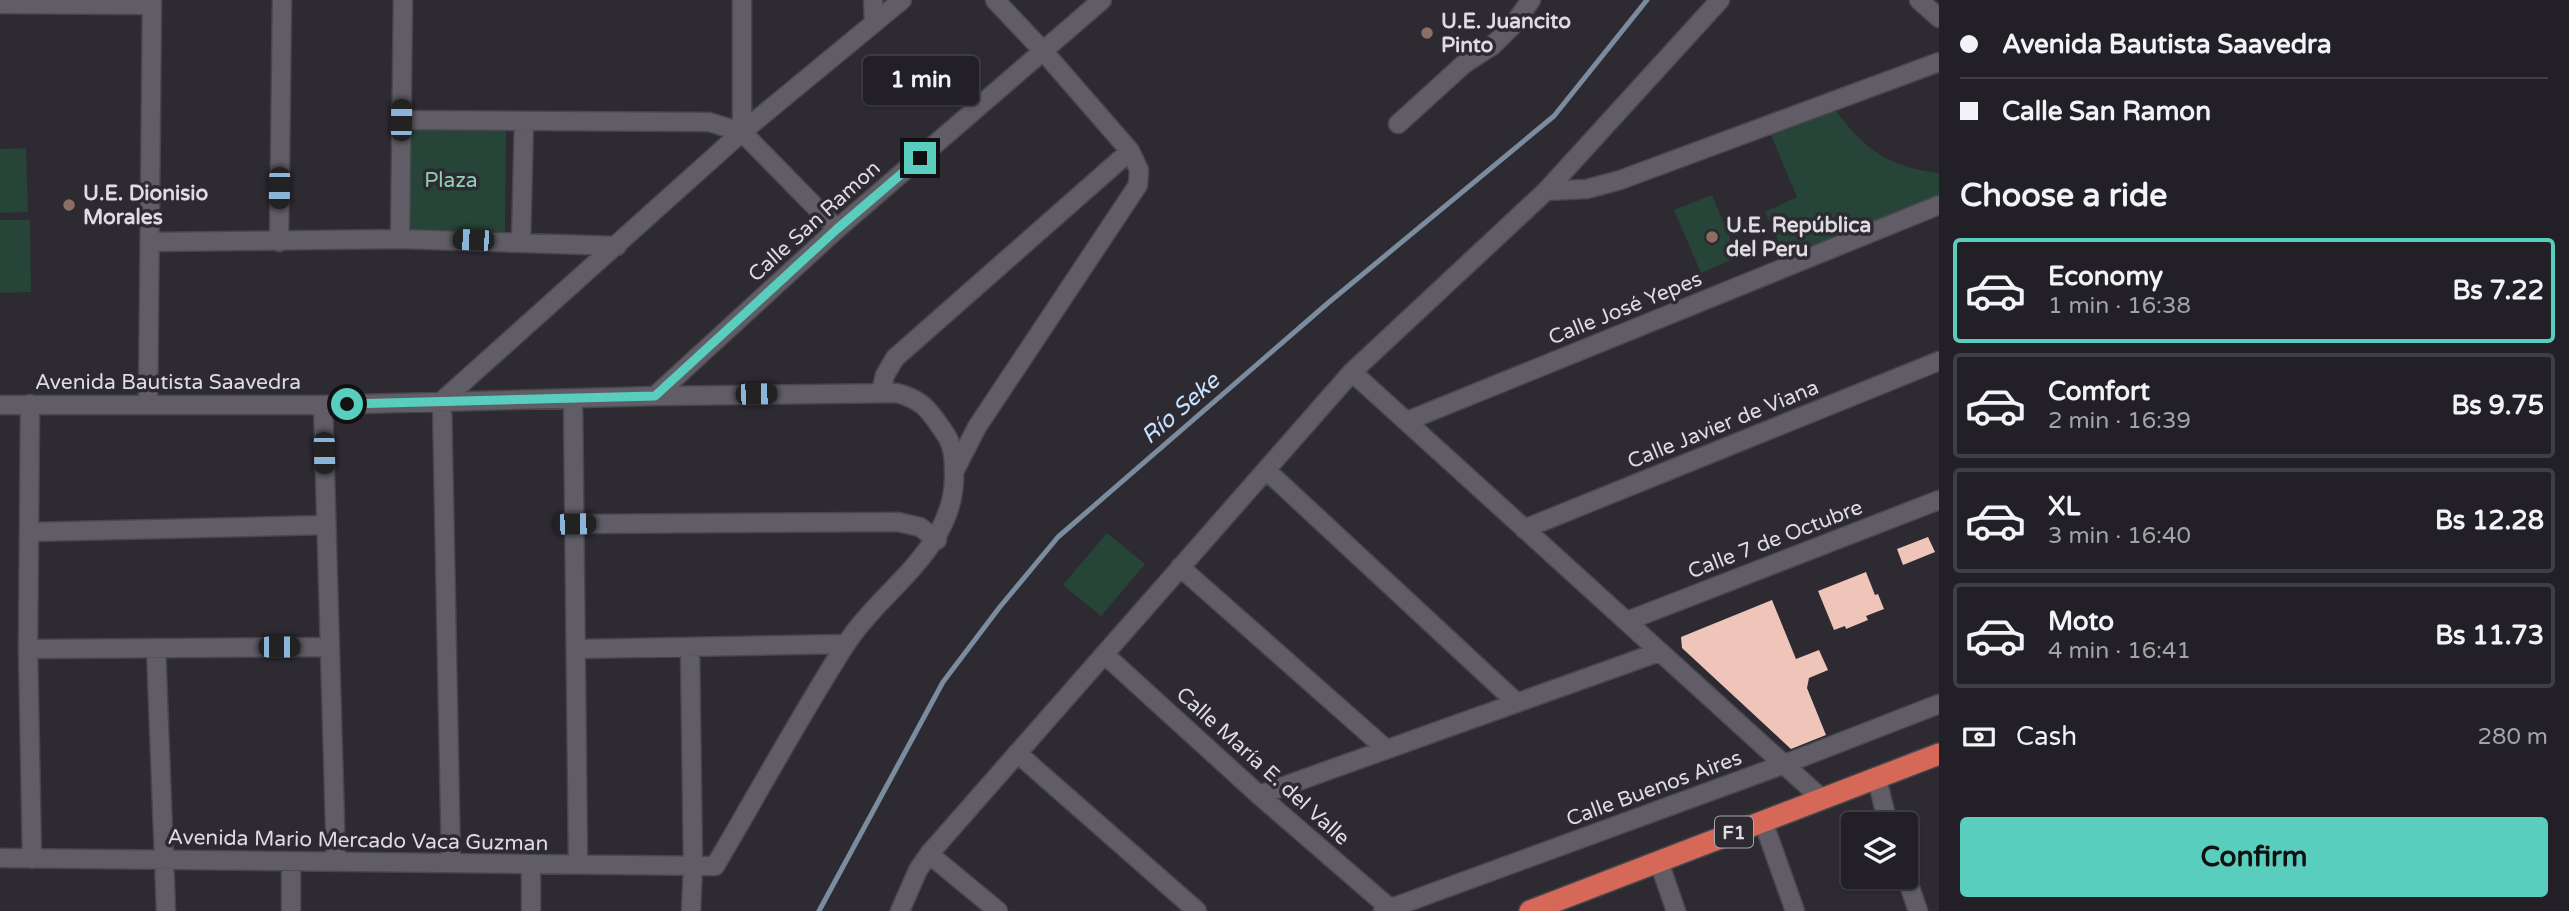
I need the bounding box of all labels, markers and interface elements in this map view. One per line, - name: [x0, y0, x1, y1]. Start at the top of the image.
- place label: U.E. Juancito Pinto: [1441, 9, 1571, 58]
- marker: U.E. Juancito Pinto: [1419, 25, 1435, 41]
- text: Avenida Bautista Saavedra: [2002, 29, 2332, 60]
- callout: 1 min: [862, 57, 978, 106]
- text: 1 min: [890, 66, 952, 94]
- text: Calle San Ramon: [2002, 96, 2211, 127]
- car: [391, 99, 412, 141]
- route end: [904, 142, 936, 174]
- street label: Calle San Ramon: [743, 156, 885, 287]
- car: [269, 167, 290, 209]
- park label: Plaza: [424, 168, 478, 193]
- text: Choose a ride: [1960, 177, 2167, 215]
- place label: U.E. Dionisio Morales: [83, 181, 209, 230]
- marker: U.E. Dionisio Morales: [61, 197, 77, 213]
- place label: U.E. República del Peru: [1726, 213, 1871, 262]
- car: [452, 229, 495, 251]
- marker: U.E. República del Peru: [1704, 229, 1720, 245]
- icon: car: [1964, 259, 2027, 322]
- text: Economy: [2048, 261, 2163, 292]
- street label: Calle José Yepes: [1545, 266, 1706, 351]
- text: Bs 7.22: [2453, 275, 2544, 306]
- text: 1 min · 16:38: [2048, 292, 2191, 320]
- water label: Río Seke: [1136, 366, 1227, 450]
- street label: Avenida Bautista Saavedra: [35, 370, 301, 395]
- icon: car: [1964, 374, 2027, 437]
- street label: Calle Javier de Viana: [1624, 375, 1822, 474]
- text: Comfort: [2048, 376, 2150, 407]
- car: [735, 383, 778, 405]
- route start: [331, 388, 363, 420]
- text: Bs 9.75: [2451, 390, 2544, 421]
- text: 2 min · 16:39: [2048, 407, 2191, 435]
- car: [314, 432, 335, 474]
- icon: car: [1964, 489, 2027, 552]
- text: XL: [2048, 491, 2080, 522]
- street label: Calle 7 de Octubre: [1684, 495, 1866, 584]
- text: Bs 12.28: [2435, 505, 2544, 536]
- car: [554, 513, 597, 535]
- text: 3 min · 16:40: [2048, 522, 2191, 550]
- icon: car: [1964, 604, 2027, 667]
- text: Moto: [2048, 606, 2114, 637]
- text: Bs 11.73: [2435, 620, 2544, 651]
- car: [259, 637, 301, 658]
- text: 4 min · 16:41: [2048, 637, 2191, 665]
- street label: Calle María E. del Valle: [1171, 682, 1355, 851]
- icon: cash: [1960, 718, 1998, 756]
- text: Cash: [2016, 721, 2077, 752]
- text: 280 m: [2478, 723, 2548, 751]
- street label: Calle Buenos Aires: [1563, 745, 1745, 832]
- map controls: [1841, 812, 1918, 889]
- button: layers: [1841, 812, 1918, 889]
- road number: F1: [1715, 817, 1753, 848]
- button: Confirm: [1960, 817, 2548, 897]
- street label: Avenida Mario Mercado Vaca Guzman: [167, 825, 549, 856]

